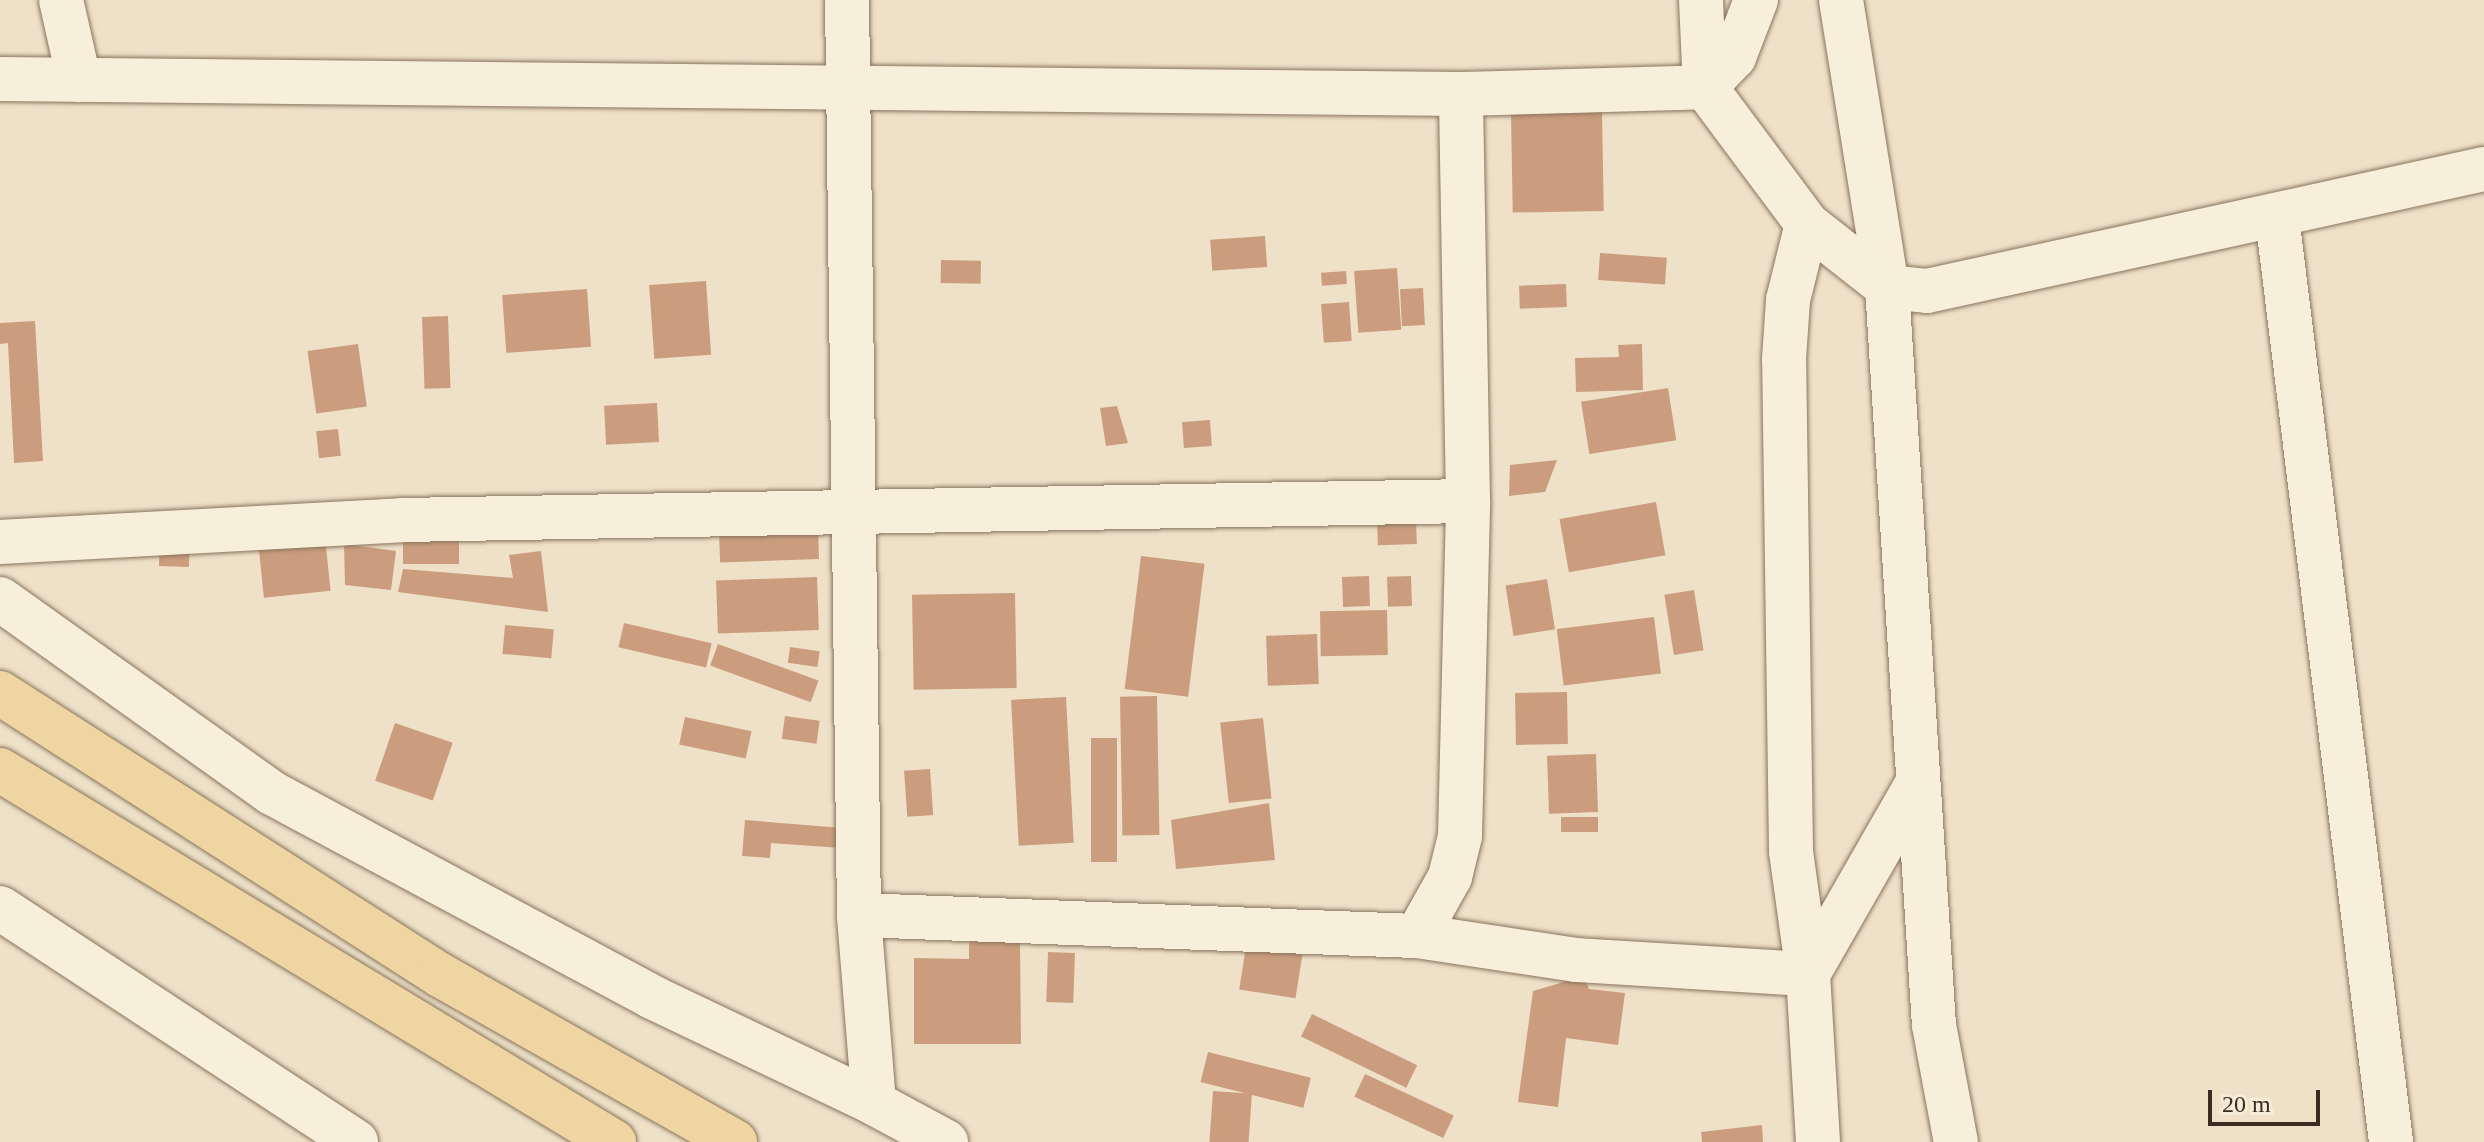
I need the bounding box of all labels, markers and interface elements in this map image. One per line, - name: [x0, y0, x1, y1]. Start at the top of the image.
- scale bar: [2212, 1074, 2324, 1124]
- text: 20 m: [2222, 1091, 2271, 1117]

